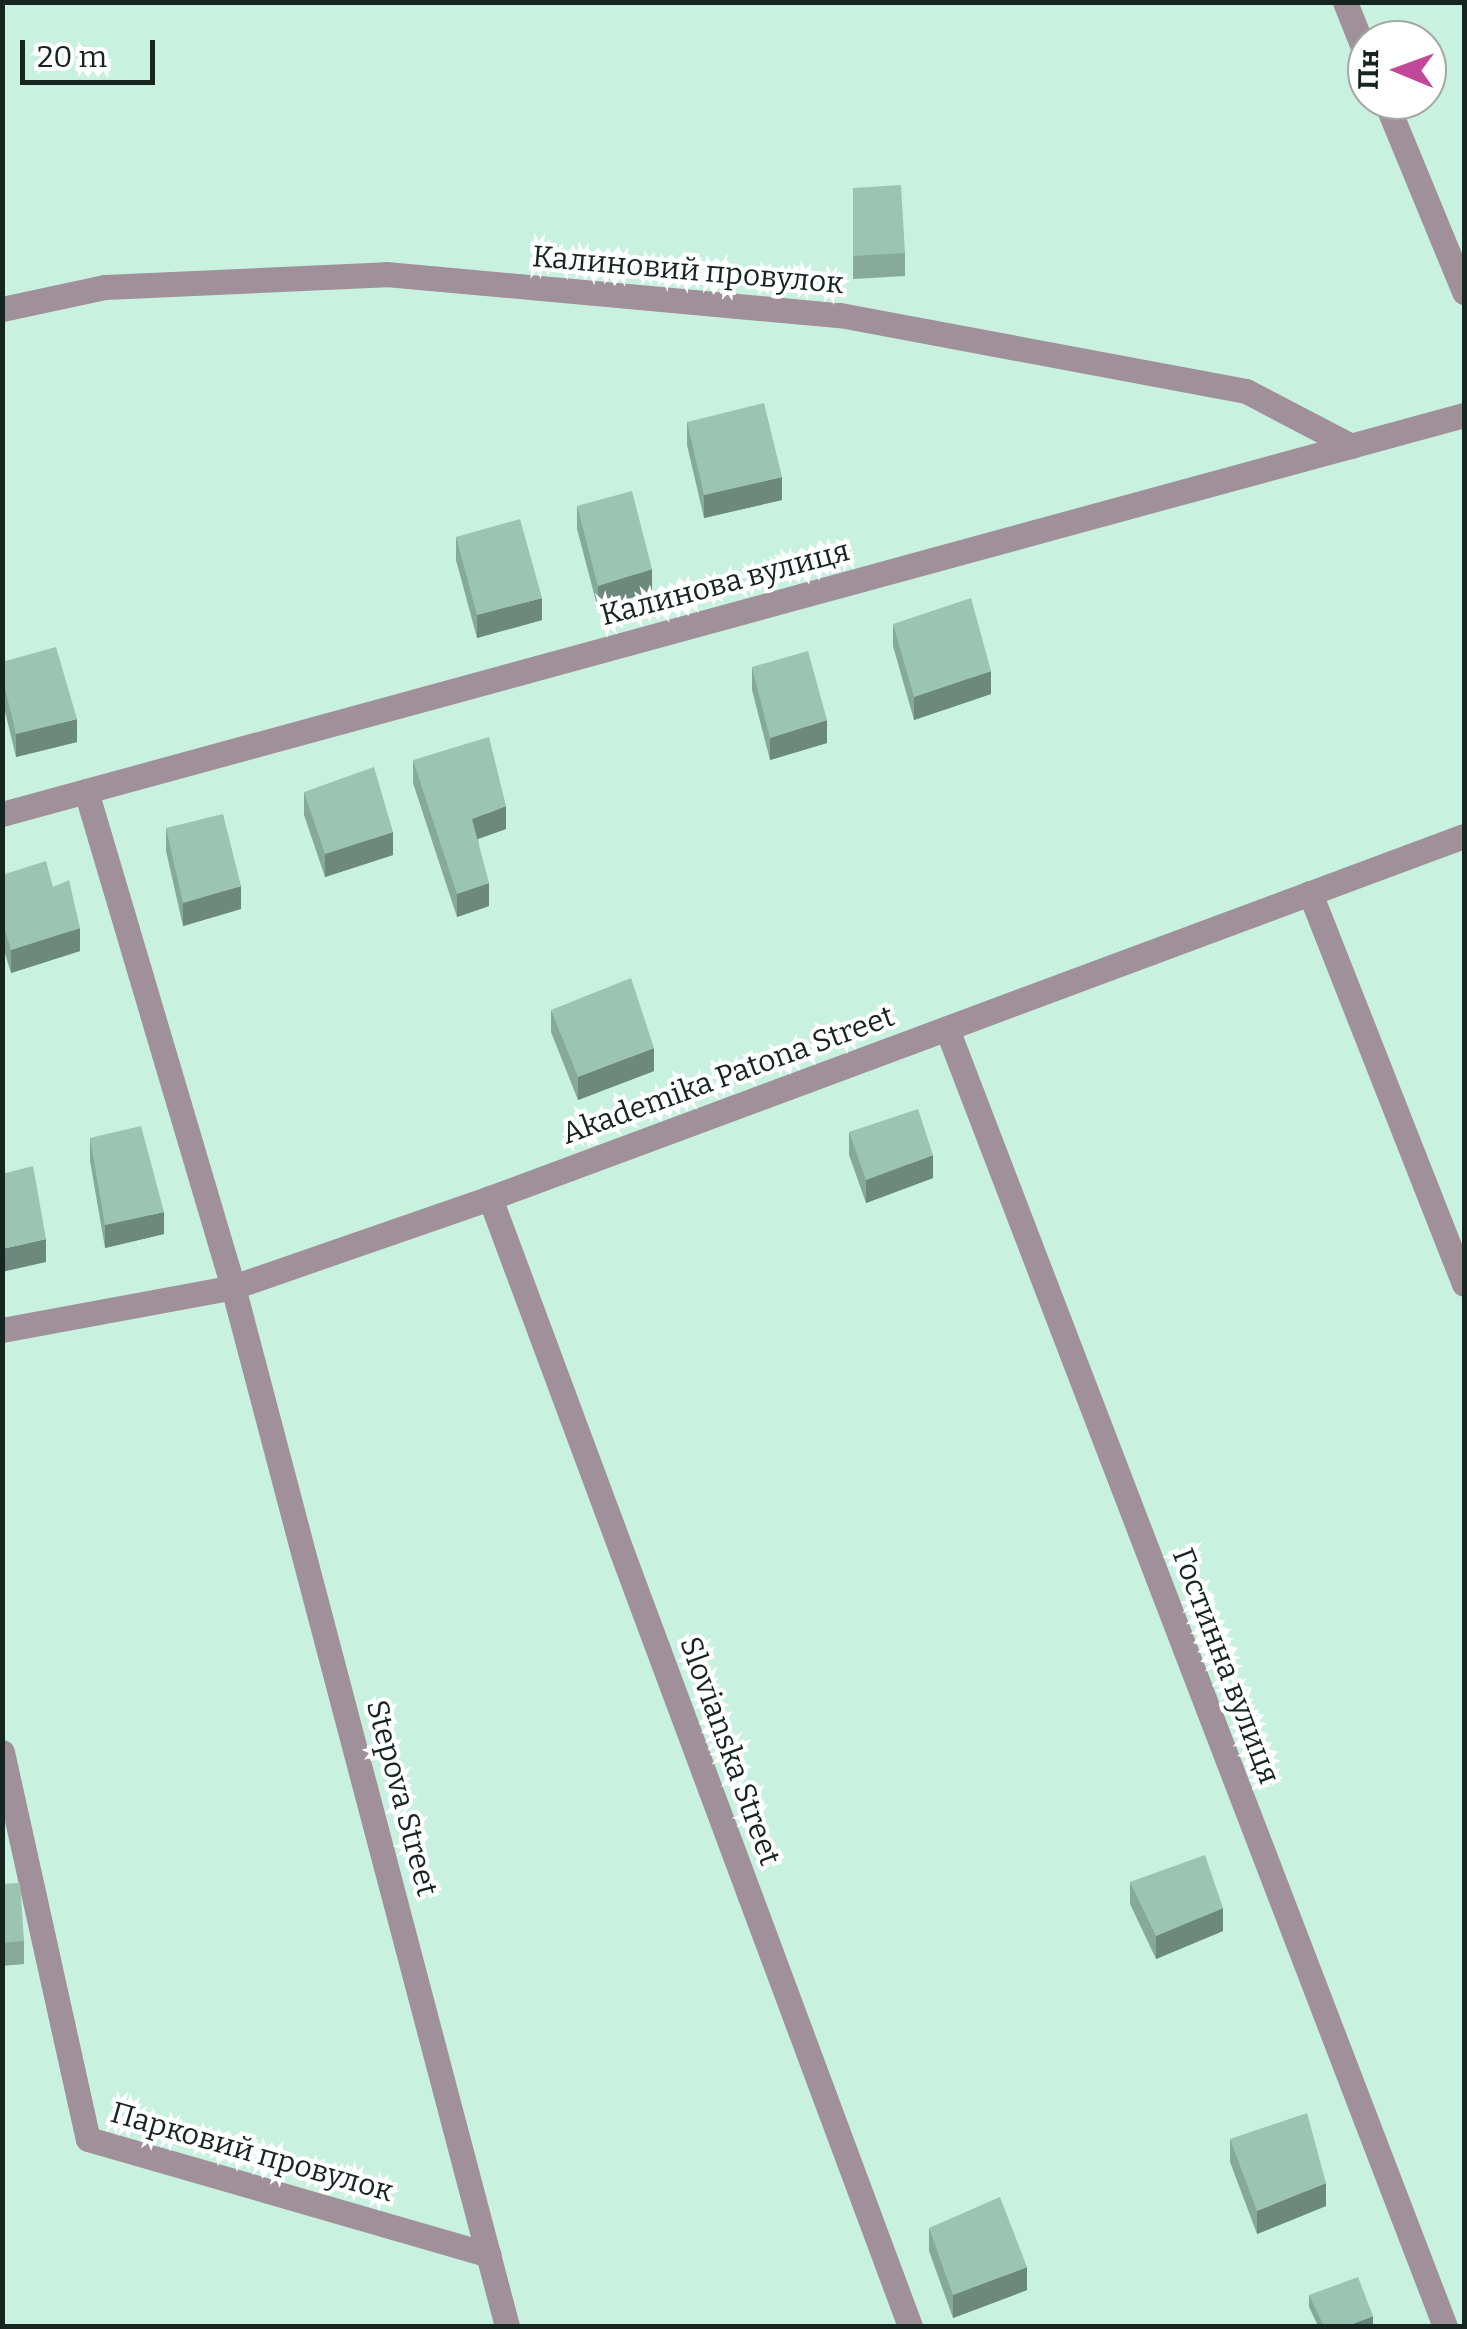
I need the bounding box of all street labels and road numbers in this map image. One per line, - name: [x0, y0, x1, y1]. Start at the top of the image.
- street label: Калиновий провулок: [531, 238, 845, 302]
- street label: Калинова вулиця: [597, 532, 853, 634]
- street label: Akademika Patona Street: [557, 998, 899, 1152]
- street label: Гостинна вулиця: [1165, 1543, 1287, 1789]
- street label: Slovianska Street: [672, 1632, 788, 1870]
- street label: Stepova Street: [359, 1696, 445, 1900]
- street label: Парковий провулок: [107, 2094, 397, 2210]

